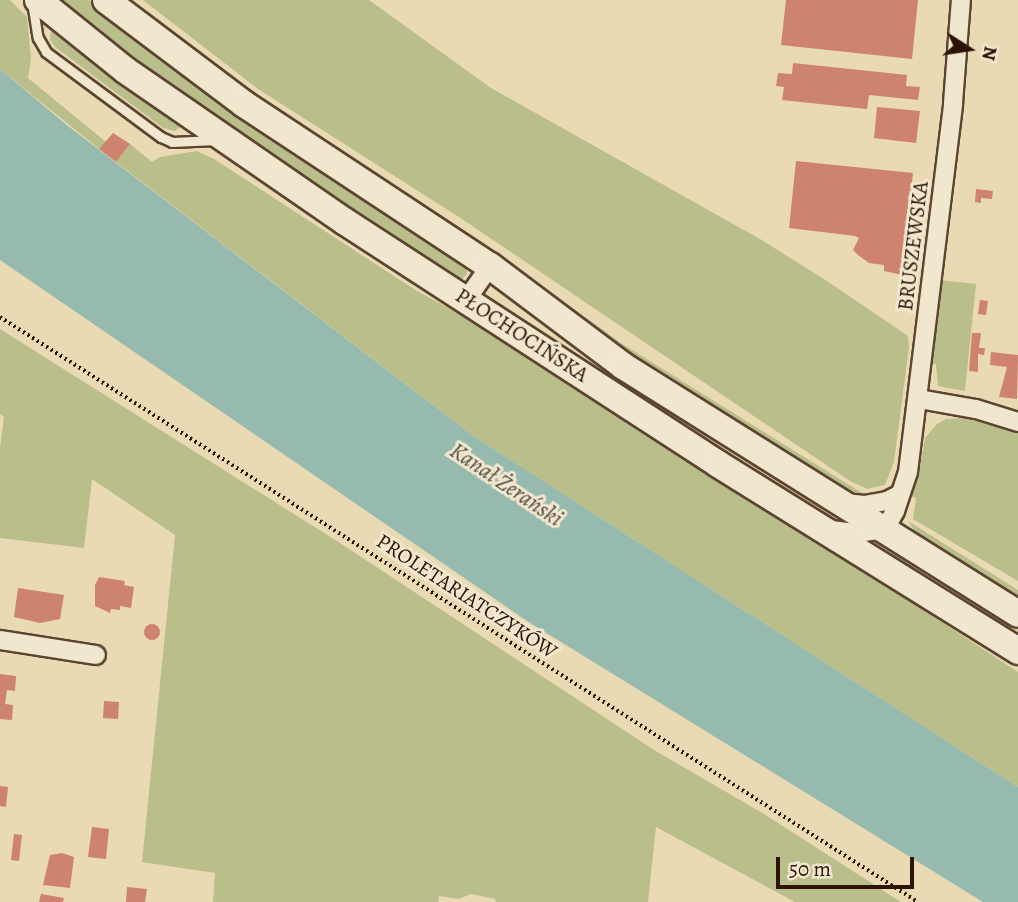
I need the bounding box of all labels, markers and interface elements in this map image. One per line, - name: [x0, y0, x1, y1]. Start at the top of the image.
- north arrow: [934, 14, 1004, 84]
- text: N: [975, 44, 1004, 63]
- street label: BRUSZEWSKA: [893, 180, 933, 312]
- street label: PŁOCHOCIŃSKA: [451, 283, 593, 387]
- water label: Kanał Żerański: [444, 437, 568, 533]
- street label: PROLETARIATCZYKÓW: [372, 528, 562, 664]
- scale bar: [780, 842, 918, 886]
- text: 50 m: [789, 855, 831, 883]

